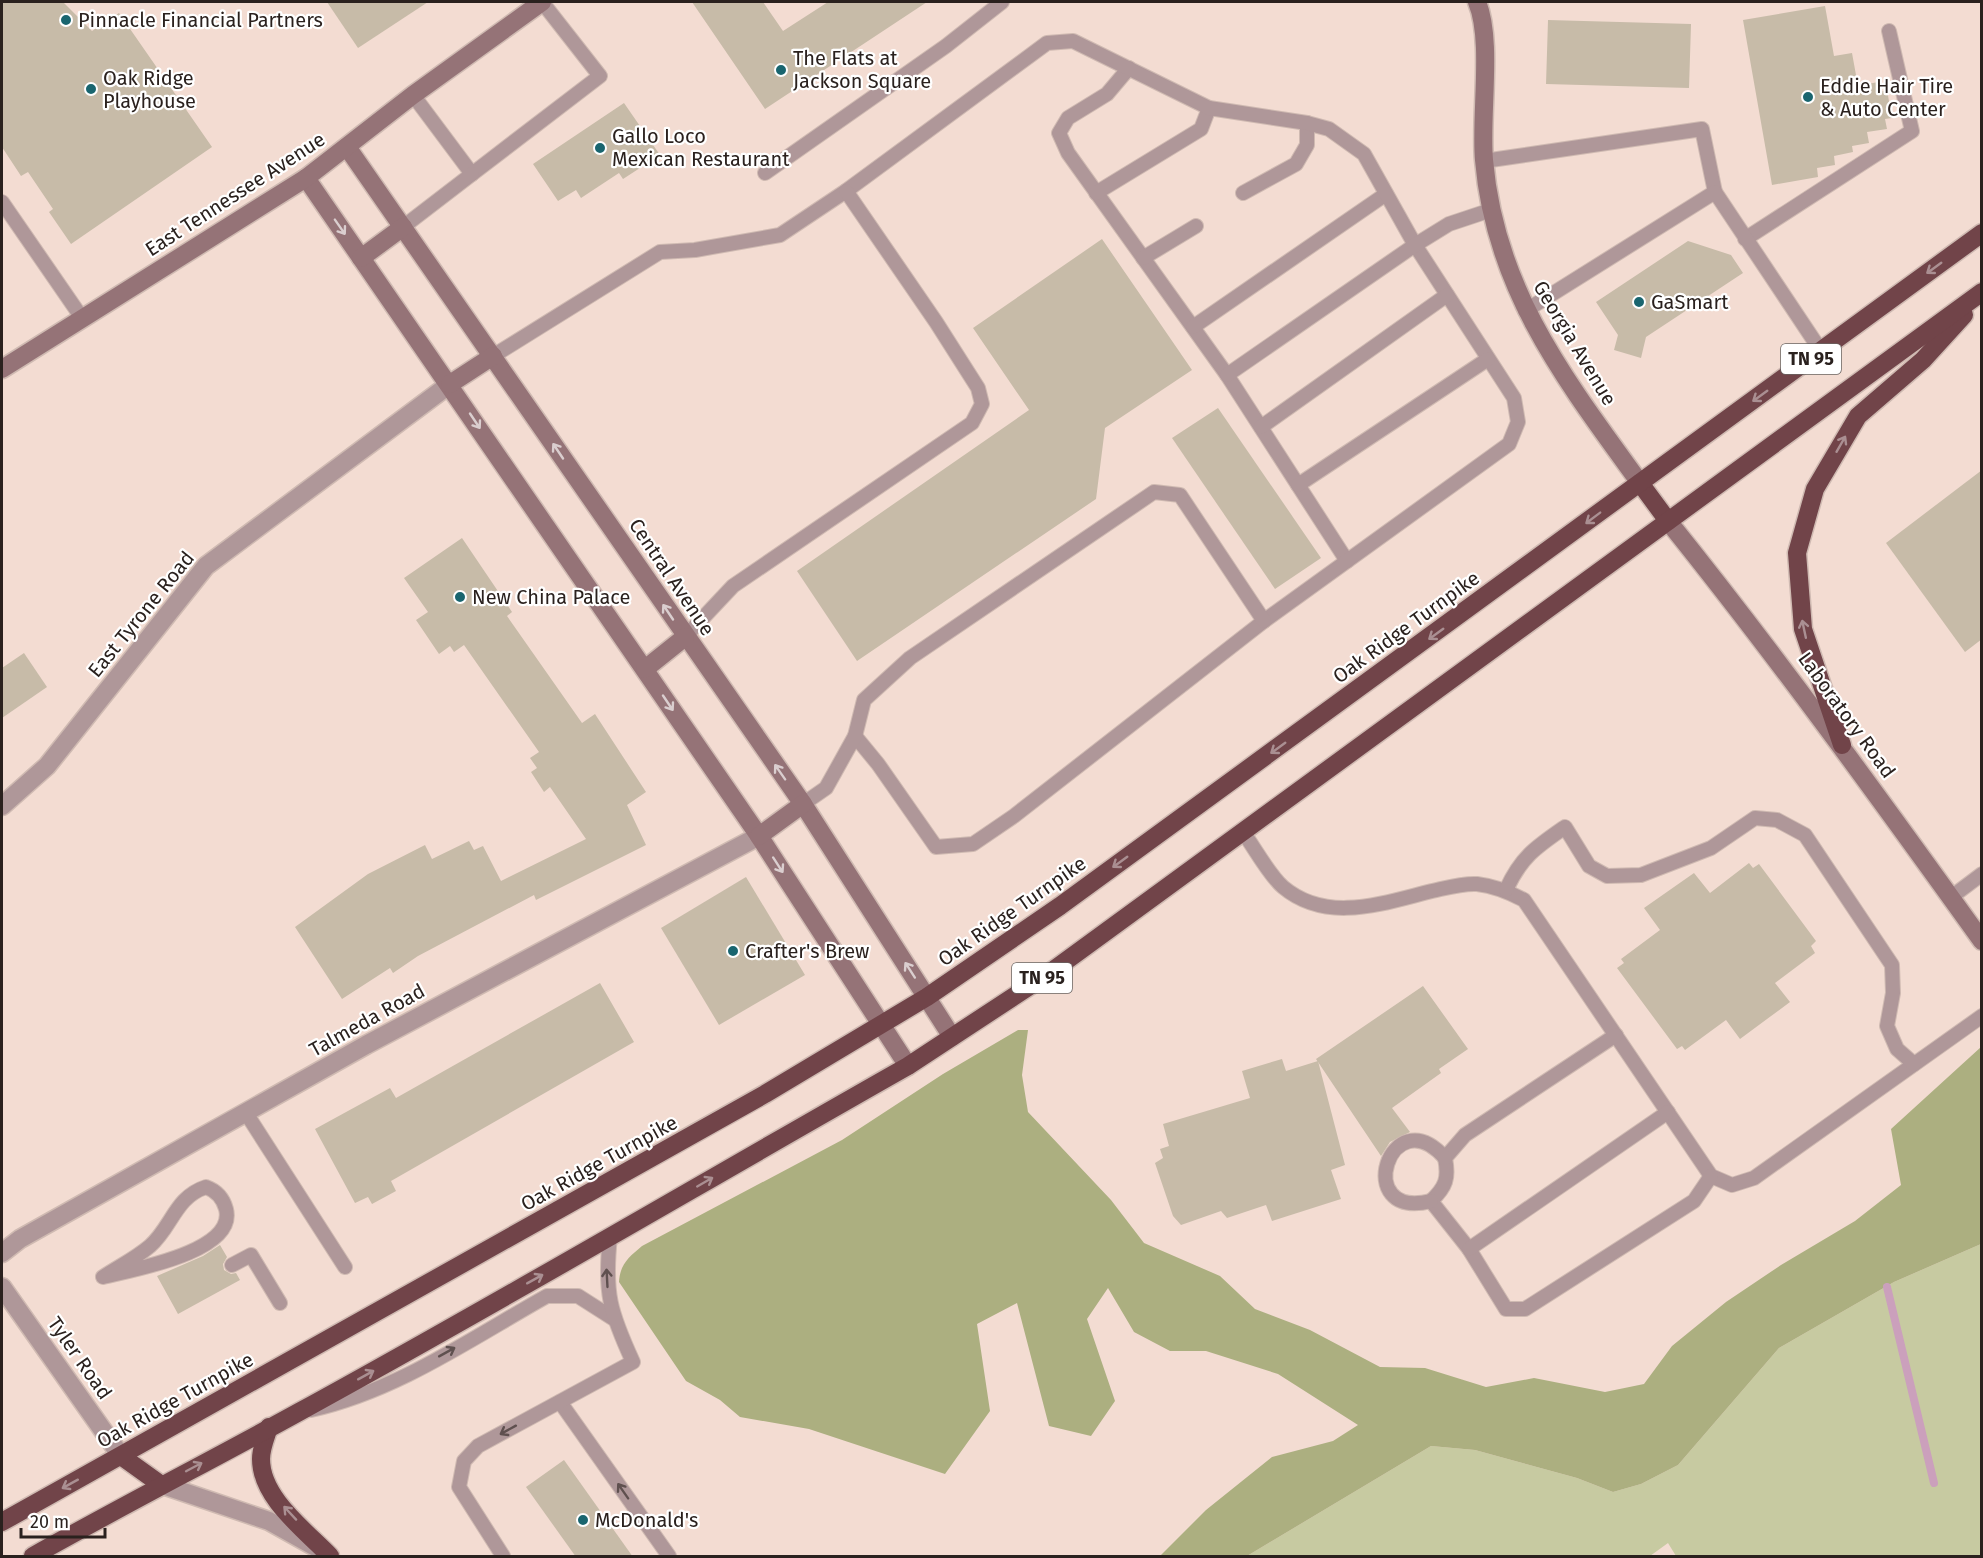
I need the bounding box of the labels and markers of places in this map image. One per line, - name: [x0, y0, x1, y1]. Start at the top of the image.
- place label: Pinnacle Financial Partners: [78, 8, 323, 32]
- marker: Pinnacle Financial Partners: [59, 13, 73, 27]
- place label: The Flats at Jackson Square: [793, 46, 931, 93]
- marker: The Flats at Jackson Square: [774, 63, 788, 77]
- place label: Oak Ridge Playhouse: [103, 66, 196, 113]
- place label: Eddie Hair Tire & Auto Center: [1820, 74, 1953, 121]
- marker: Oak Ridge Playhouse: [84, 82, 98, 96]
- marker: Eddie Hair Tire & Auto Center: [1801, 90, 1815, 104]
- place label: Gallo Loco Mexican Restaurant: [612, 124, 790, 171]
- marker: Gallo Loco Mexican Restaurant: [593, 141, 607, 155]
- place label: GaSmart: [1651, 290, 1729, 314]
- marker: GaSmart: [1632, 295, 1646, 309]
- place label: New China Palace: [472, 585, 630, 609]
- marker: New China Palace: [453, 590, 467, 604]
- place label: Crafter's Brew: [745, 939, 869, 963]
- marker: Crafter's Brew: [726, 944, 740, 958]
- place label: McDonald's: [595, 1508, 698, 1532]
- marker: McDonald's: [576, 1513, 590, 1527]

